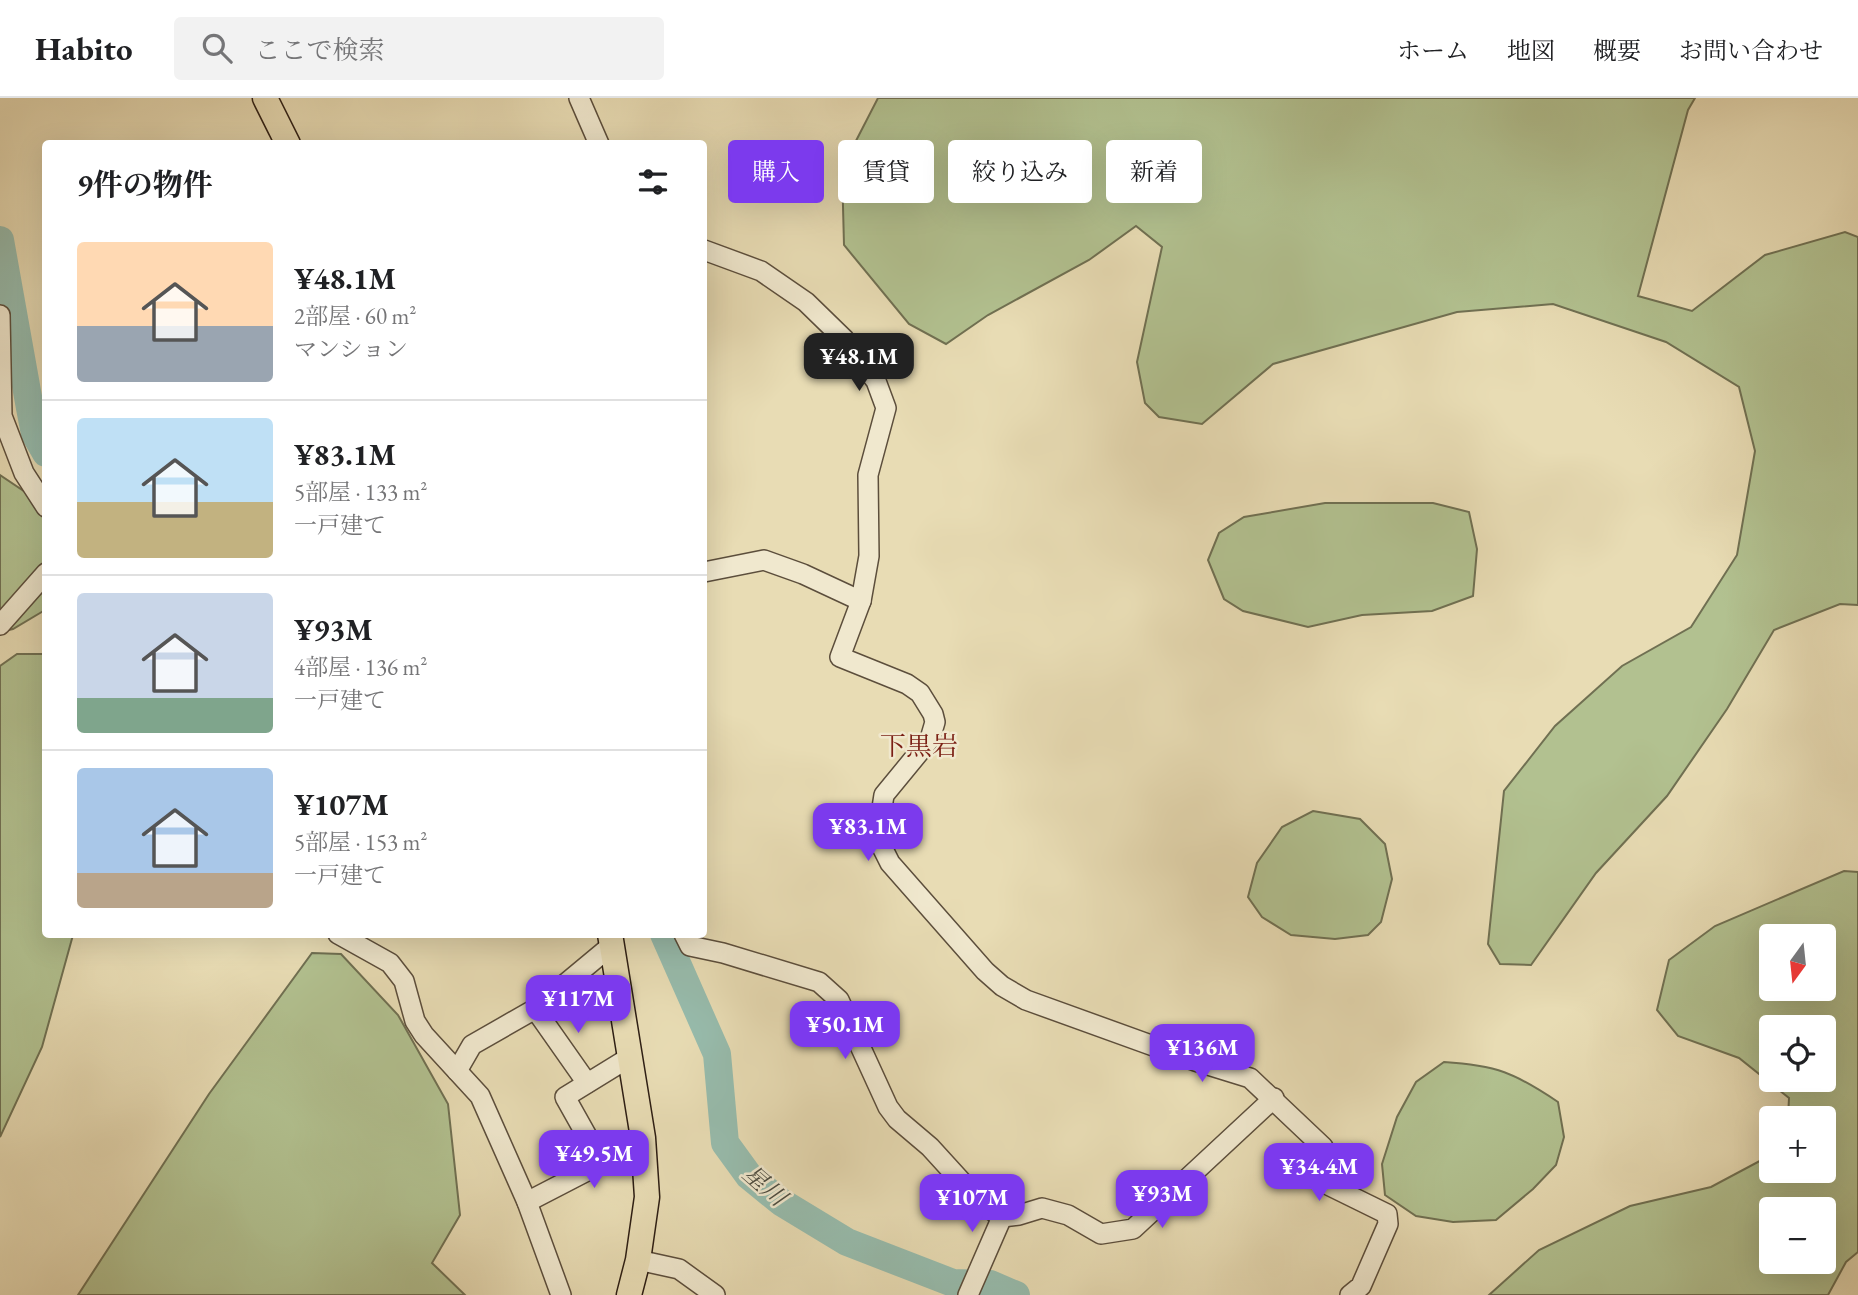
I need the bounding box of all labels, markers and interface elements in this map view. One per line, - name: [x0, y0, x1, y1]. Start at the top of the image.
- search box: [174, 17, 664, 80]
- text: Habito: [35, 27, 132, 70]
- icon: search: [198, 29, 236, 67]
- text: ここで検索: [254, 33, 385, 67]
- text: ホーム: [1397, 35, 1469, 66]
- text: 地図: [1507, 35, 1555, 66]
- text: 概要: [1593, 35, 1641, 66]
- text: お問い合わせ: [1679, 35, 1823, 66]
- chip: 購入: [728, 140, 824, 203]
- chip: 賃貸: [838, 140, 934, 203]
- chip: 絞り込み: [948, 140, 1092, 203]
- chip: 新着: [1106, 140, 1202, 203]
- icon: filters: [634, 163, 672, 201]
- text: 9件の物件: [77, 165, 213, 204]
- text: ¥48.1M: [294, 259, 396, 298]
- icon: home: [133, 270, 217, 354]
- text: 2部屋 · 60 m²: [294, 301, 416, 331]
- text: マンション: [294, 334, 408, 364]
- pin: ¥48.1M: [802, 334, 916, 393]
- text: ¥48.1M: [820, 341, 898, 371]
- text: ¥83.1M: [294, 435, 396, 474]
- icon: home: [133, 446, 217, 530]
- text: 5部屋 · 133 m²: [294, 477, 427, 507]
- text: 一戸建て: [294, 510, 386, 540]
- text: ¥93M: [294, 610, 373, 649]
- icon: home: [133, 621, 217, 705]
- text: 4部屋 · 136 m²: [294, 652, 427, 682]
- text: 一戸建て: [294, 685, 386, 715]
- district label: 下黒岩: [880, 729, 958, 763]
- text: ¥107M: [294, 785, 389, 824]
- icon: home: [133, 796, 217, 880]
- pin: ¥83.1M: [811, 804, 925, 863]
- text: ¥83.1M: [829, 811, 907, 841]
- text: 5部屋 · 153 m²: [294, 827, 427, 857]
- text: 一戸建て: [294, 860, 386, 890]
- north arrow: [1759, 924, 1836, 1001]
- map controls: [1759, 924, 1836, 1274]
- pin: ¥117M: [529, 976, 627, 1035]
- text: ¥117M: [542, 983, 614, 1013]
- pin: ¥50.1M: [788, 1002, 902, 1061]
- text: ¥50.1M: [806, 1009, 884, 1039]
- button: locate: [1759, 1015, 1836, 1092]
- pin: ¥136M: [1153, 1024, 1251, 1084]
- text: ¥136M: [1166, 1032, 1238, 1062]
- button: +: [1759, 1106, 1836, 1183]
- pin: ¥49.5M: [537, 1130, 651, 1190]
- text: ¥49.5M: [555, 1138, 633, 1168]
- pin: ¥34.4M: [1262, 1144, 1376, 1203]
- text: ¥34.4M: [1280, 1151, 1358, 1181]
- water label: 星川: [737, 1158, 796, 1214]
- pin: ¥93M: [1121, 1170, 1203, 1230]
- pin: ¥107M: [923, 1174, 1021, 1234]
- text: ¥93M: [1132, 1178, 1192, 1208]
- text: ¥107M: [936, 1182, 1008, 1212]
- button: −: [1759, 1197, 1836, 1274]

